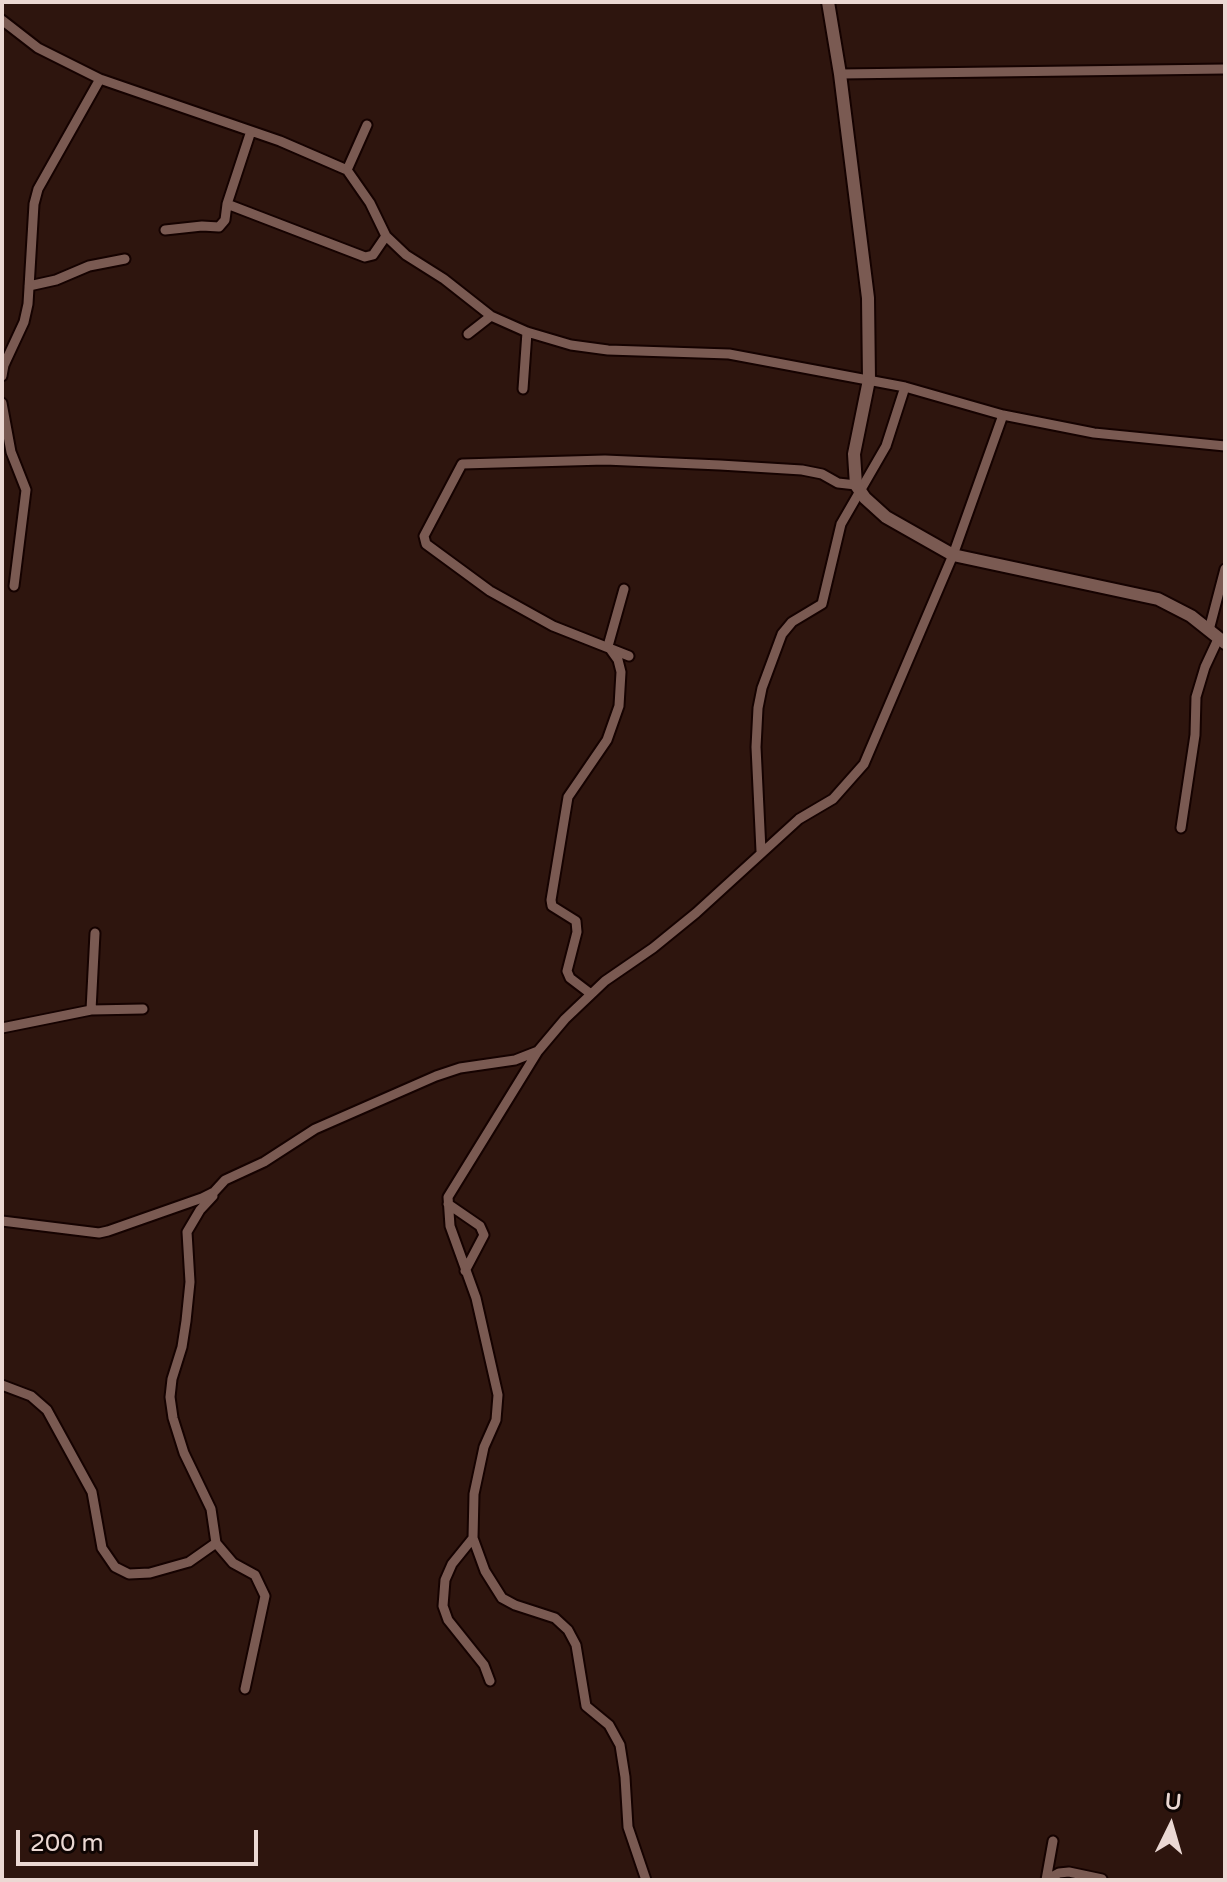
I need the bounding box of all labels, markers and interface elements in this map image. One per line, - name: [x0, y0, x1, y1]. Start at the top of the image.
- north arrow: [1131, 1786, 1211, 1866]
- text: U: [1164, 1788, 1183, 1816]
- scale bar: [20, 1814, 262, 1864]
- text: 200 m: [30, 1829, 104, 1858]

